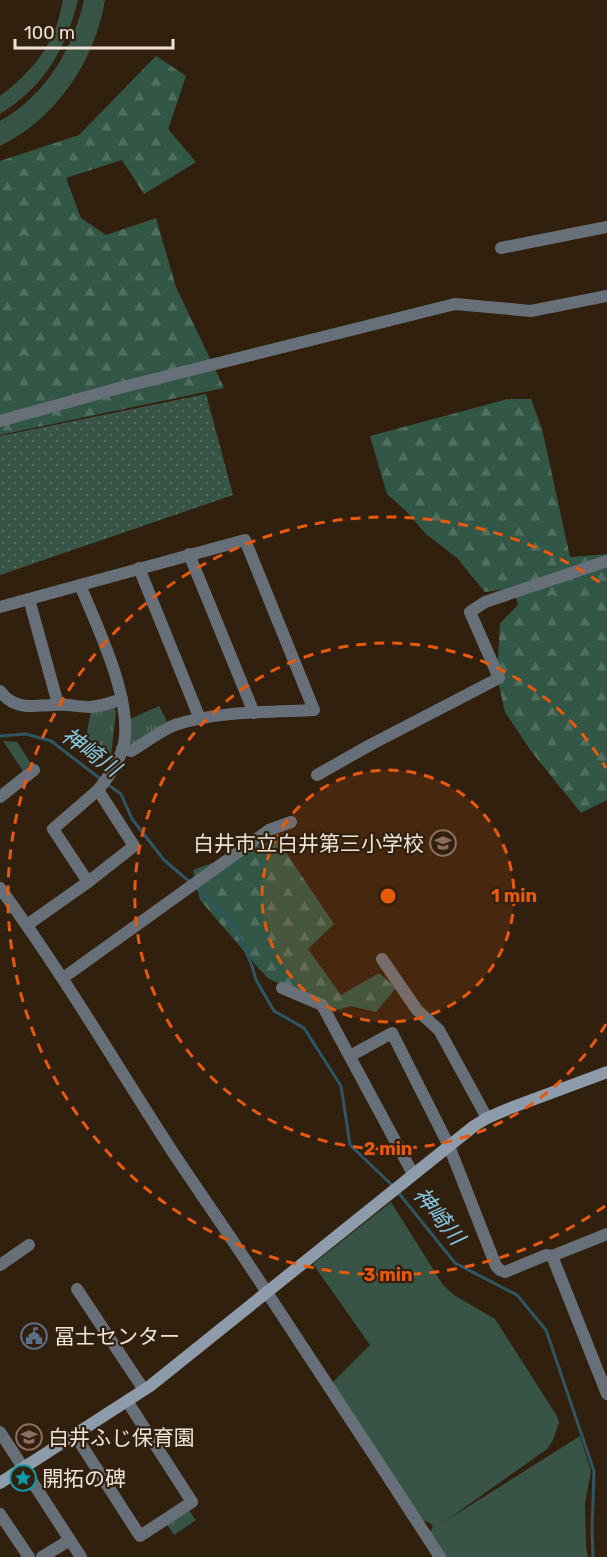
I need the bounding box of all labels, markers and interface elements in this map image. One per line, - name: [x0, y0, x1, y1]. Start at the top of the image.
- scale bar: [15, 12, 172, 50]
- text: 100 m: [24, 22, 75, 44]
- water label: 神崎川: [56, 722, 127, 783]
- school or university icon: 白井市立白井第三小学校: [428, 828, 458, 858]
- place label: 白井市立白井第三小学校: [193, 831, 424, 856]
- text: 1 min: [491, 885, 537, 907]
- centre of rings: [378, 886, 398, 906]
- text: 2 min: [364, 1138, 412, 1160]
- water label: 神崎川: [408, 1182, 472, 1252]
- text: 3 min: [364, 1264, 412, 1286]
- public building icon: 冨士センター: [19, 1321, 49, 1351]
- place label: 冨士センター: [54, 1324, 180, 1349]
- school or university icon: 白井ふじ保育園: [14, 1422, 44, 1452]
- place label: 白井ふじ保育園: [48, 1425, 195, 1450]
- place icon: 開拓の碑: [8, 1463, 38, 1493]
- place label: 開拓の碑: [42, 1466, 126, 1491]

